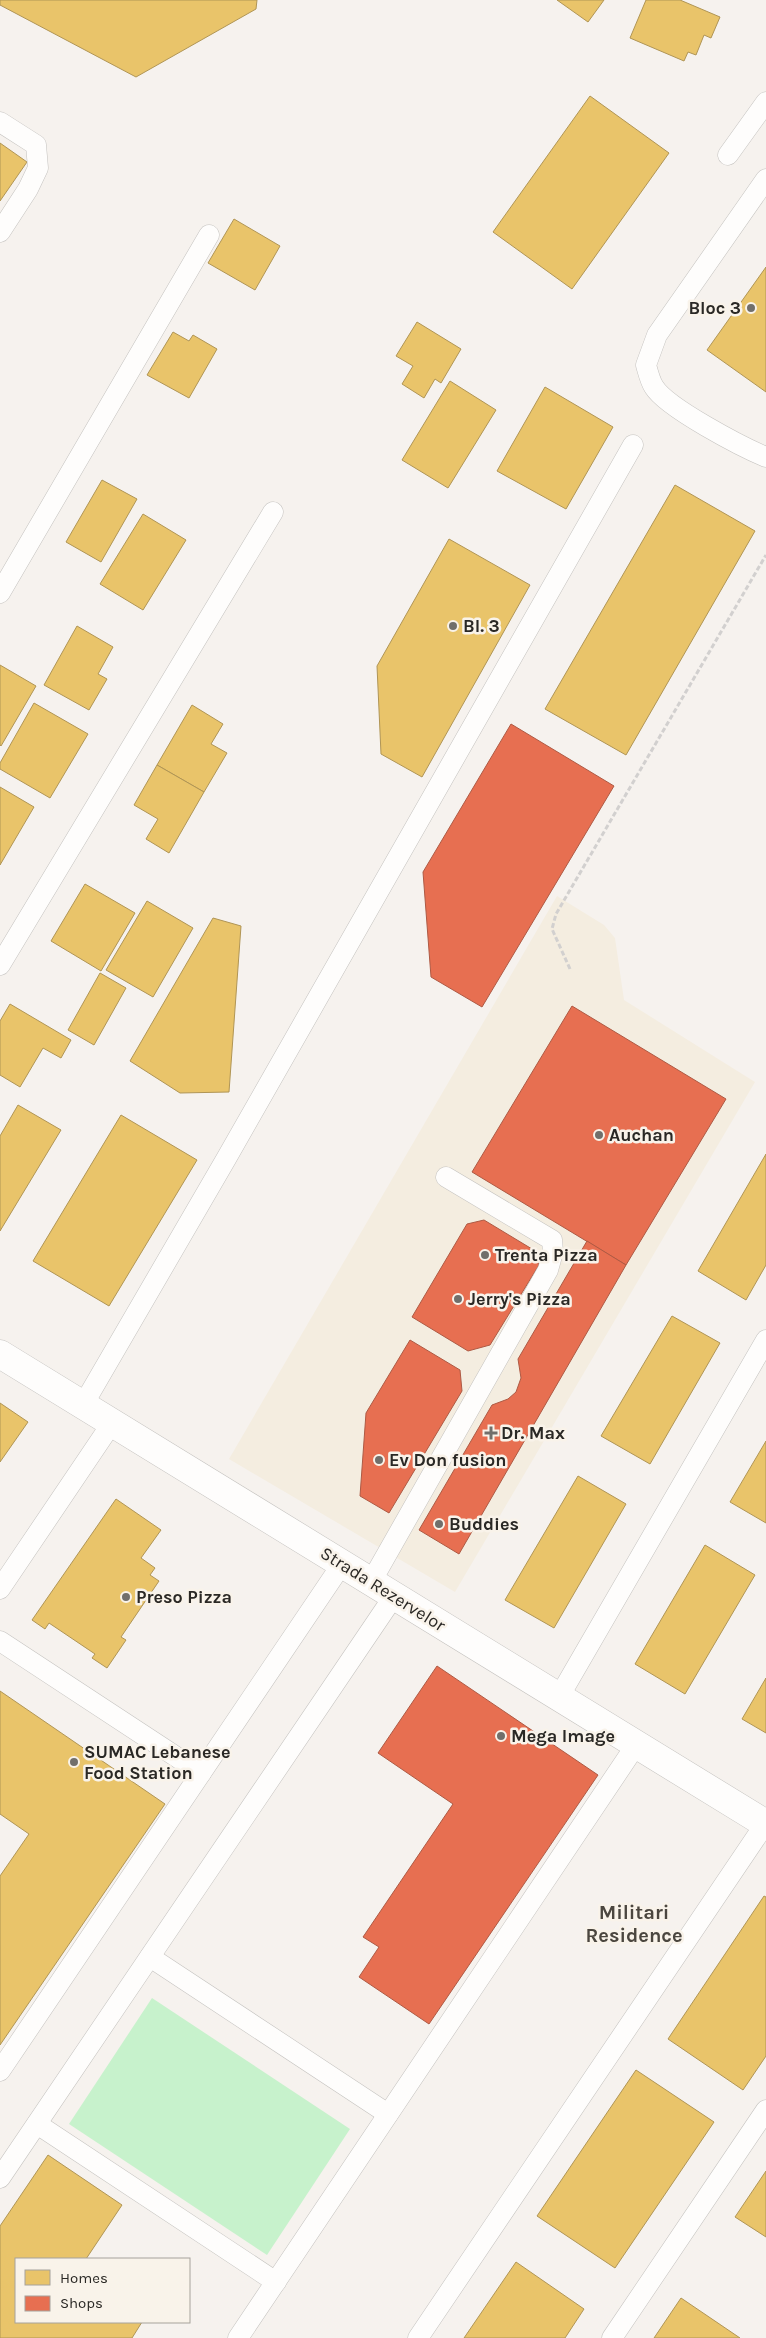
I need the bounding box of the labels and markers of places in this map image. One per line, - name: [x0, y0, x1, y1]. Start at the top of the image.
- place label: Bloc 3: [688, 297, 741, 319]
- marker: Bloc 3: [745, 302, 757, 314]
- place label: Bl. 3: [463, 615, 500, 637]
- marker: Bl. 3: [447, 620, 459, 632]
- place label: Auchan: [609, 1124, 674, 1146]
- marker: Auchan: [593, 1129, 605, 1141]
- place label: Trenta Pizza: [495, 1244, 598, 1266]
- marker: Trenta Pizza: [479, 1249, 491, 1261]
- place label: Jerry's Pizza: [468, 1288, 571, 1310]
- marker: Jerry's Pizza: [452, 1293, 464, 1305]
- place label: Dr. Max: [501, 1422, 565, 1444]
- marker: Dr. Max: [485, 1427, 497, 1439]
- place label: Ev Don fusion: [389, 1449, 506, 1471]
- marker: Ev Don fusion: [373, 1454, 385, 1466]
- place label: Buddies: [449, 1513, 519, 1535]
- marker: Buddies: [433, 1518, 445, 1530]
- place label: Preso Pizza: [136, 1586, 232, 1608]
- marker: Preso Pizza: [120, 1591, 132, 1603]
- place label: Mega Image: [511, 1725, 615, 1747]
- marker: Mega Image: [495, 1730, 507, 1742]
- place label: SUMAC Lebanese Food Station: [84, 1741, 231, 1784]
- marker: SUMAC Lebanese Food Station: [68, 1756, 80, 1768]

